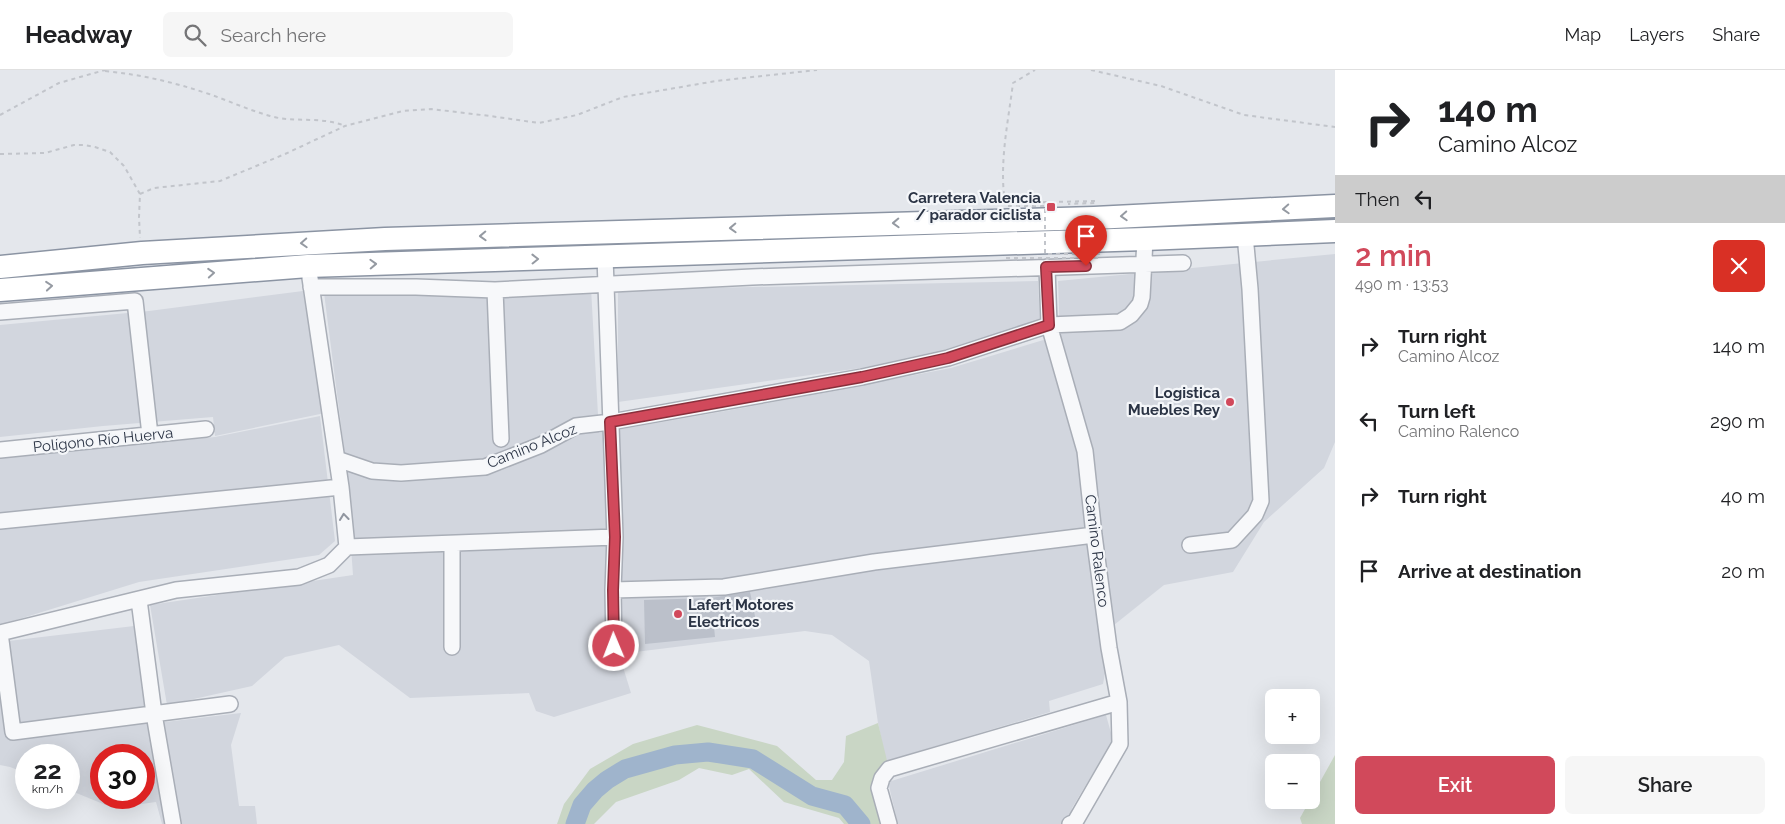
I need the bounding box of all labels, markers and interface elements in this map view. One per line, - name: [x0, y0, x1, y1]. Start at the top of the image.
- search box: [163, 12, 513, 57]
- text: Headway: [25, 20, 133, 49]
- icon: search: [181, 21, 209, 49]
- text: Search here: [221, 24, 326, 46]
- text: Map: [1565, 24, 1601, 45]
- text: Layers: [1629, 24, 1684, 45]
- text: Share: [1712, 24, 1760, 45]
- text: 140 m: [1438, 89, 1538, 130]
- icon: right: [1355, 90, 1420, 155]
- text: Camino Alcoz: [1438, 131, 1577, 157]
- icon: left: [1410, 185, 1438, 213]
- text: Then: [1355, 188, 1400, 210]
- place label: Carretera Valencia / parador ciclista: [908, 189, 1041, 224]
- marker: Carretera Valencia / parador ciclista: [1045, 201, 1057, 213]
- one-way arrow: [1282, 203, 1290, 214]
- one-way arrow: [1120, 211, 1128, 222]
- pin: [1065, 215, 1107, 266]
- one-way arrow: [891, 218, 899, 229]
- icon: arrive: [1072, 222, 1100, 250]
- one-way arrow: [729, 223, 737, 233]
- one-way arrow: [479, 230, 487, 241]
- one-way arrow: [299, 238, 307, 249]
- text: 2 min: [1355, 238, 1432, 273]
- button: close: [1713, 240, 1765, 292]
- one-way arrow: [532, 254, 539, 264]
- one-way arrow: [370, 259, 377, 269]
- one-way arrow: [207, 268, 215, 279]
- text: 490 m · 13:53: [1355, 275, 1449, 294]
- one-way arrow: [45, 281, 53, 292]
- text: Turn right: [1398, 325, 1487, 347]
- icon: right: [1355, 332, 1383, 360]
- text: 140 m: [1713, 335, 1765, 357]
- text: Camino Alcoz: [1398, 347, 1499, 366]
- place label: Logistica Muebles Rey: [1128, 384, 1221, 419]
- marker: Logistica Muebles Rey: [1224, 396, 1236, 408]
- text: Turn left: [1398, 400, 1475, 422]
- icon: left: [1355, 407, 1383, 435]
- text: 290 m: [1710, 410, 1765, 432]
- street label: Camino Alcoz: [485, 420, 579, 472]
- text: Camino Ralenco: [1398, 422, 1519, 441]
- street label: Polígono Río Huerva: [32, 424, 174, 456]
- icon: right: [1355, 482, 1383, 510]
- text: Turn right: [1398, 485, 1487, 507]
- text: 40 m: [1721, 485, 1765, 507]
- street label: Camino Ralenco: [1081, 494, 1113, 609]
- one-way arrow: [339, 513, 350, 521]
- icon: arrive: [1355, 557, 1383, 585]
- text: Arrive at destination: [1398, 560, 1582, 582]
- text: 20 m: [1721, 560, 1765, 582]
- place label: Lafert Motores Electricos: [688, 596, 794, 631]
- marker: Lafert Motores Electricos: [672, 608, 684, 620]
- position arrow: [587, 619, 639, 671]
- map controls: [1265, 689, 1320, 809]
- button: +: [1265, 689, 1320, 744]
- speed limit sign: 30: [90, 744, 155, 809]
- button: −: [1265, 754, 1320, 809]
- text: 22: [33, 755, 62, 785]
- button: Exit: [1355, 756, 1555, 814]
- button: Share: [1565, 756, 1765, 814]
- text: km/h: [32, 782, 63, 796]

